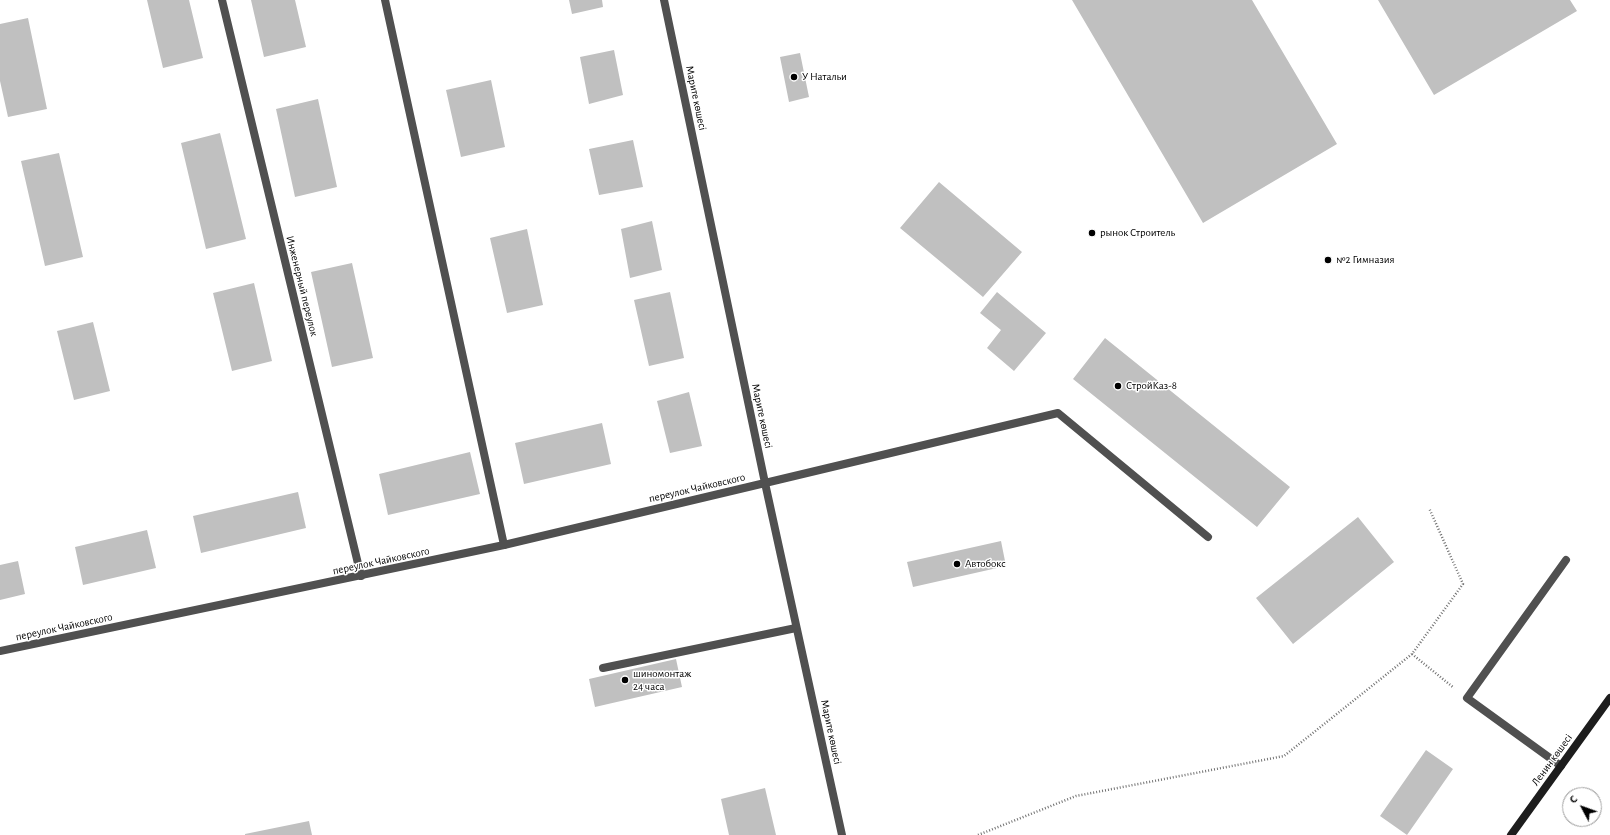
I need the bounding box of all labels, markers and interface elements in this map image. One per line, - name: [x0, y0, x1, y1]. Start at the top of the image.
- street label: Марите көшесі: [683, 64, 709, 132]
- place label: У Натальи: [802, 70, 847, 84]
- marker: У Натальи: [789, 72, 799, 82]
- place label: рынок Строитель: [1100, 226, 1175, 240]
- marker: рынок Строитель: [1087, 228, 1097, 238]
- street label: Инженерный переулок: [283, 234, 321, 338]
- place label: №2 Гимназия: [1336, 253, 1395, 267]
- marker: №2 Гимназия: [1323, 255, 1333, 265]
- place label: СтройКаз-8: [1126, 379, 1177, 393]
- marker: СтройКаз-8: [1113, 381, 1123, 391]
- street label: Марите көшесі: [749, 382, 775, 450]
- street label: переулок Чайковского: [648, 470, 746, 506]
- street label: переулок Чайковского: [331, 544, 431, 578]
- place label: Автобокс: [965, 557, 1006, 571]
- marker: Автобокс: [952, 559, 962, 569]
- street label: переулок Чайковского: [14, 610, 114, 644]
- place label: шиномонтаж 24 часа: [633, 667, 691, 693]
- marker: шиномонтаж 24 часа: [620, 675, 630, 685]
- street label: Марите көшесі: [818, 698, 844, 766]
- street label: Ленин көшесі: [1529, 732, 1575, 788]
- north arrow: [1562, 787, 1602, 827]
- text: С: [1567, 794, 1579, 805]

